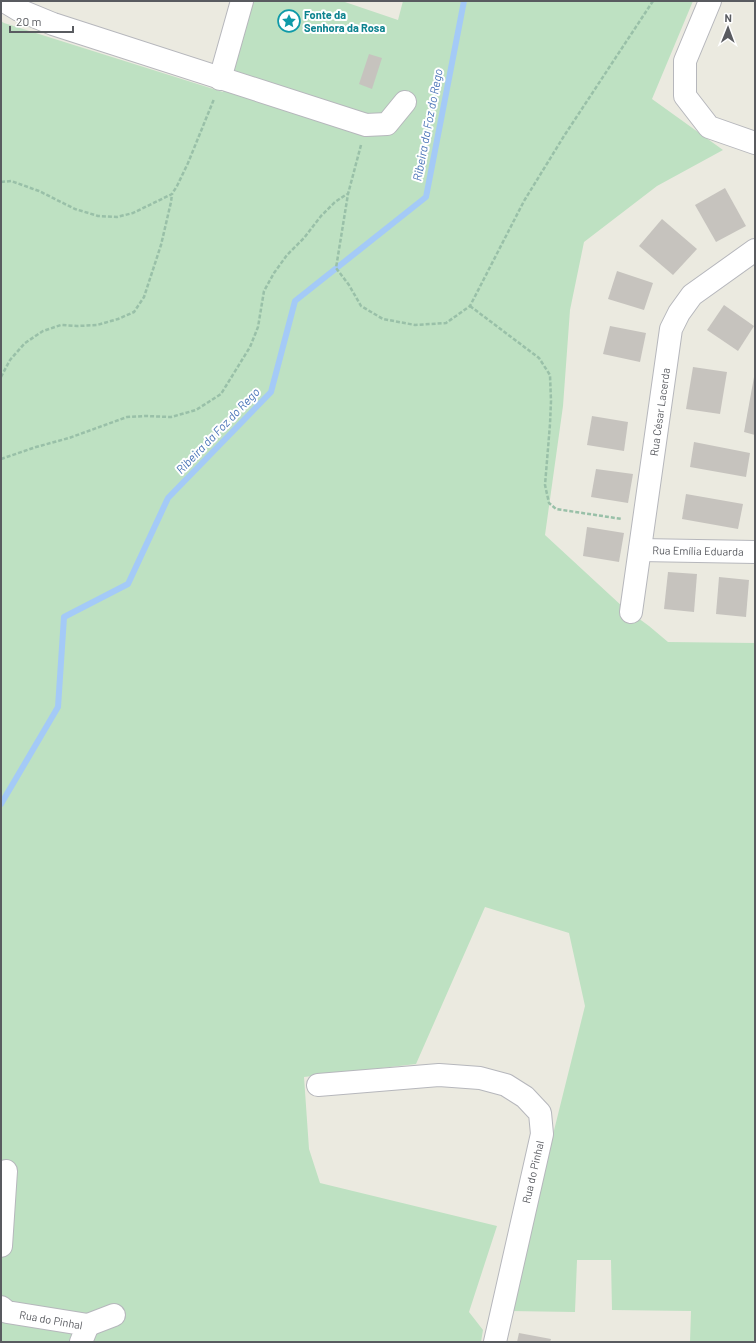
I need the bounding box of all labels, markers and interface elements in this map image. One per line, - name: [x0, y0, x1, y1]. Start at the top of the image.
- scale bar: [10, 8, 73, 34]
- place icon: Fonte da Senhora da Rosa: [276, 8, 302, 34]
- place label: Fonte da Senhora da Rosa: [304, 8, 385, 34]
- north arrow: [708, 8, 748, 48]
- text: N: [724, 11, 732, 24]
- text: 20 m: [16, 14, 42, 28]
- water label: Ribeira da Foz do Rego: [409, 67, 445, 182]
- street label: Rua César Lacerda: [647, 367, 672, 457]
- water label: Ribeira da Foz do Rego: [173, 384, 262, 476]
- street label: Rua Emília Eduarda: [652, 543, 744, 558]
- street label: Rua do Pinhal: [519, 1139, 546, 1205]
- street label: Rua do Pinhal: [18, 1308, 84, 1331]

